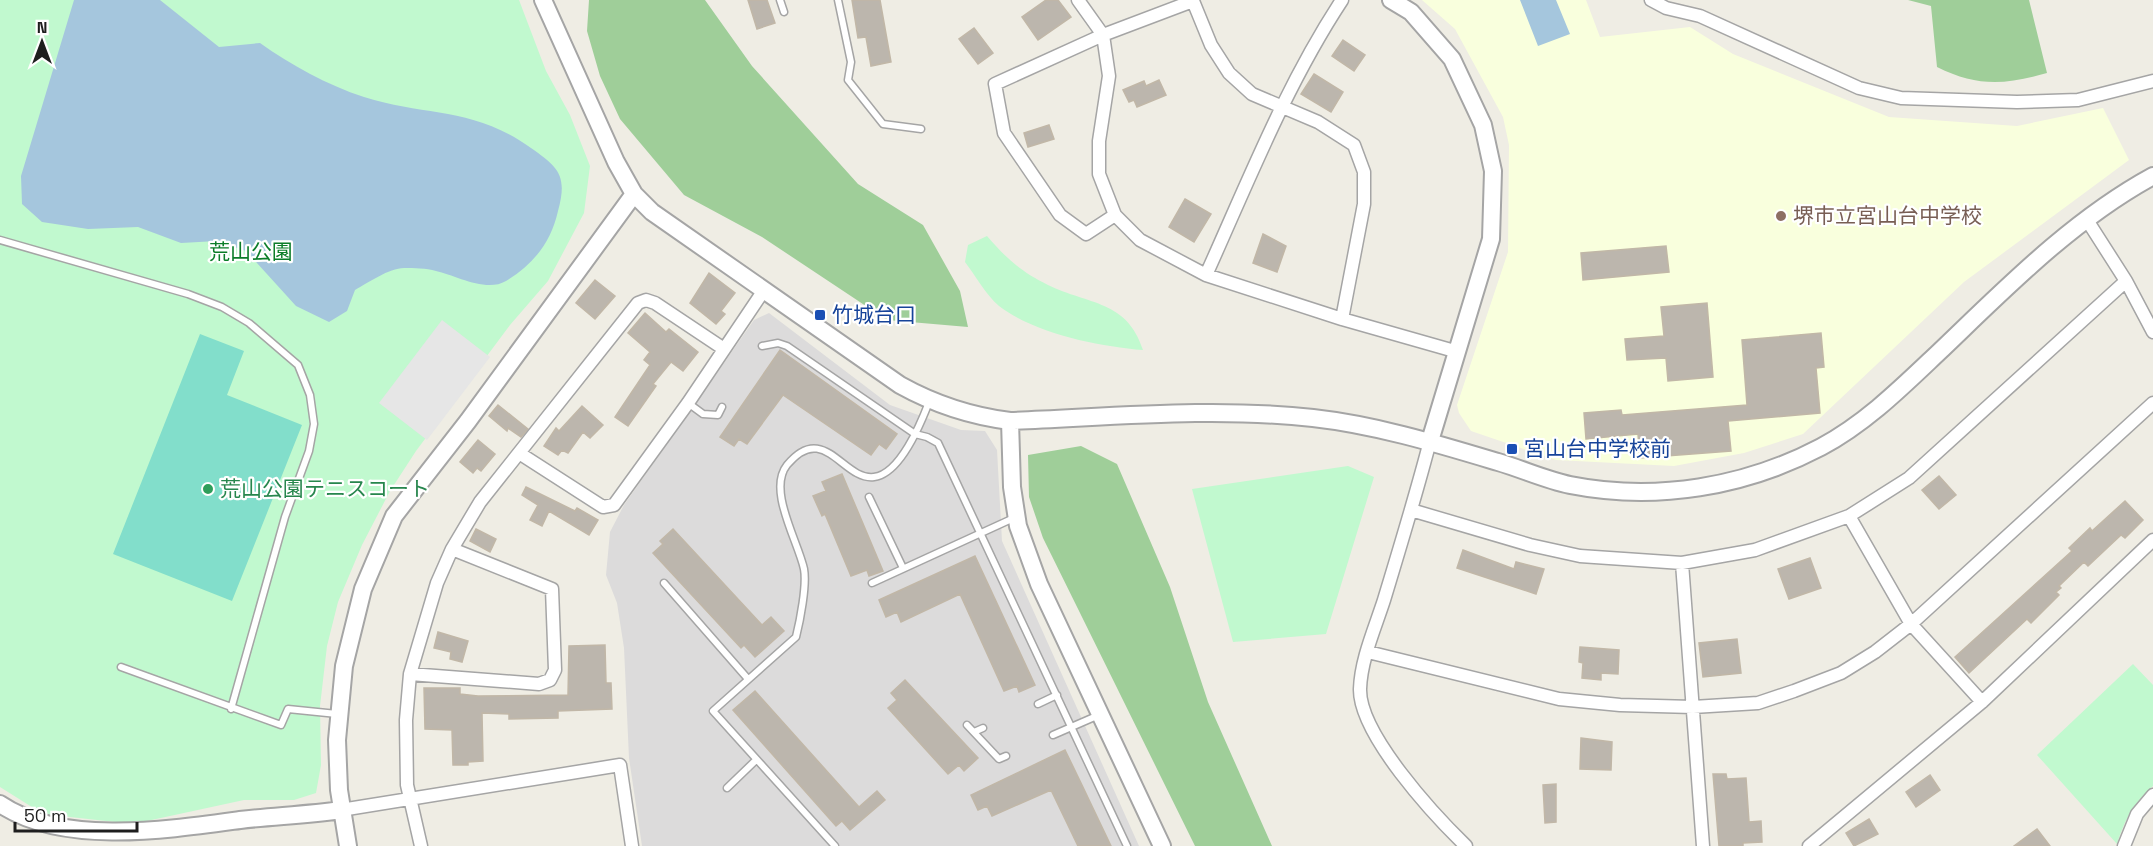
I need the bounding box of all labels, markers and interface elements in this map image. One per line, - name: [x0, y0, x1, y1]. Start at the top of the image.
- north arrow: [12, 12, 72, 72]
- text: N: [37, 17, 47, 38]
- place label: 堺市立宮山台中学校: [1793, 202, 1982, 229]
- marker: 堺市立宮山台中学校: [1774, 209, 1788, 223]
- park label: 荒山公園: [209, 238, 293, 265]
- place label: 竹城台口: [832, 301, 916, 328]
- marker: 竹城台口: [813, 308, 827, 322]
- place label: 宮山台中学校前: [1524, 435, 1671, 462]
- marker: 宮山台中学校前: [1505, 442, 1519, 456]
- place label: 荒山公園テニスコート: [220, 475, 430, 502]
- marker: 荒山公園テニスコート: [201, 482, 215, 496]
- scale bar: [15, 795, 136, 833]
- text: 50 m: [24, 804, 66, 827]

